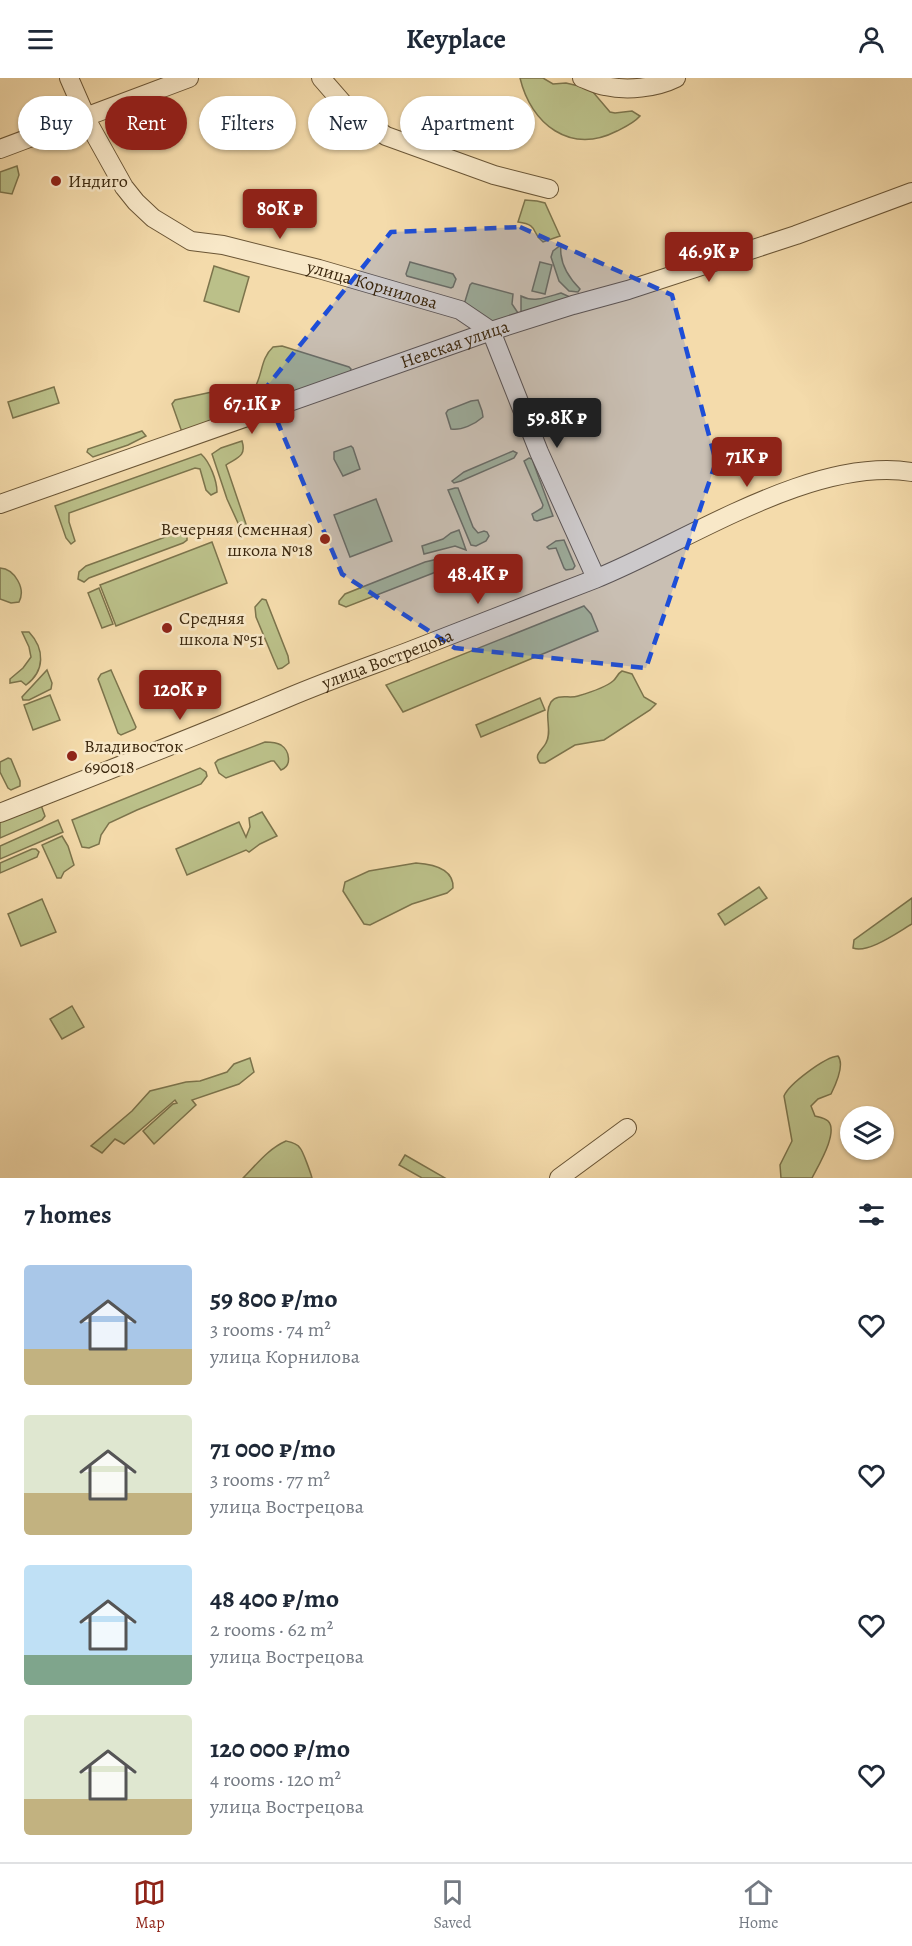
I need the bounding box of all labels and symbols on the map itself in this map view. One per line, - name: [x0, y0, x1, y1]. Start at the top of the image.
- place label: Индиго: [68, 169, 128, 193]
- marker: Индиго: [49, 174, 63, 188]
- pin: 80K ₽: [238, 189, 322, 240]
- pin: 46.9K ₽: [654, 232, 764, 283]
- street label: улица Корнилова: [304, 254, 441, 315]
- street label: Невская улица: [397, 314, 513, 374]
- pin: 67.1K ₽: [197, 384, 307, 435]
- pin: 59.8K ₽: [502, 398, 612, 449]
- pin: 71K ₽: [705, 437, 789, 488]
- place label: Вечерняя (сменная) школа №18: [161, 517, 313, 562]
- marker: Вечерняя (сменная) школа №18: [318, 532, 332, 546]
- pin: 48.4K ₽: [423, 554, 533, 605]
- place label: Средняя школа №51: [179, 606, 264, 651]
- marker: Средняя школа №51: [160, 621, 174, 635]
- street label: улица Вострецова: [317, 623, 457, 695]
- pin: 120K ₽: [131, 670, 229, 721]
- place label: Владивосток 690018: [84, 734, 183, 779]
- marker: Владивосток 690018: [65, 749, 79, 763]

